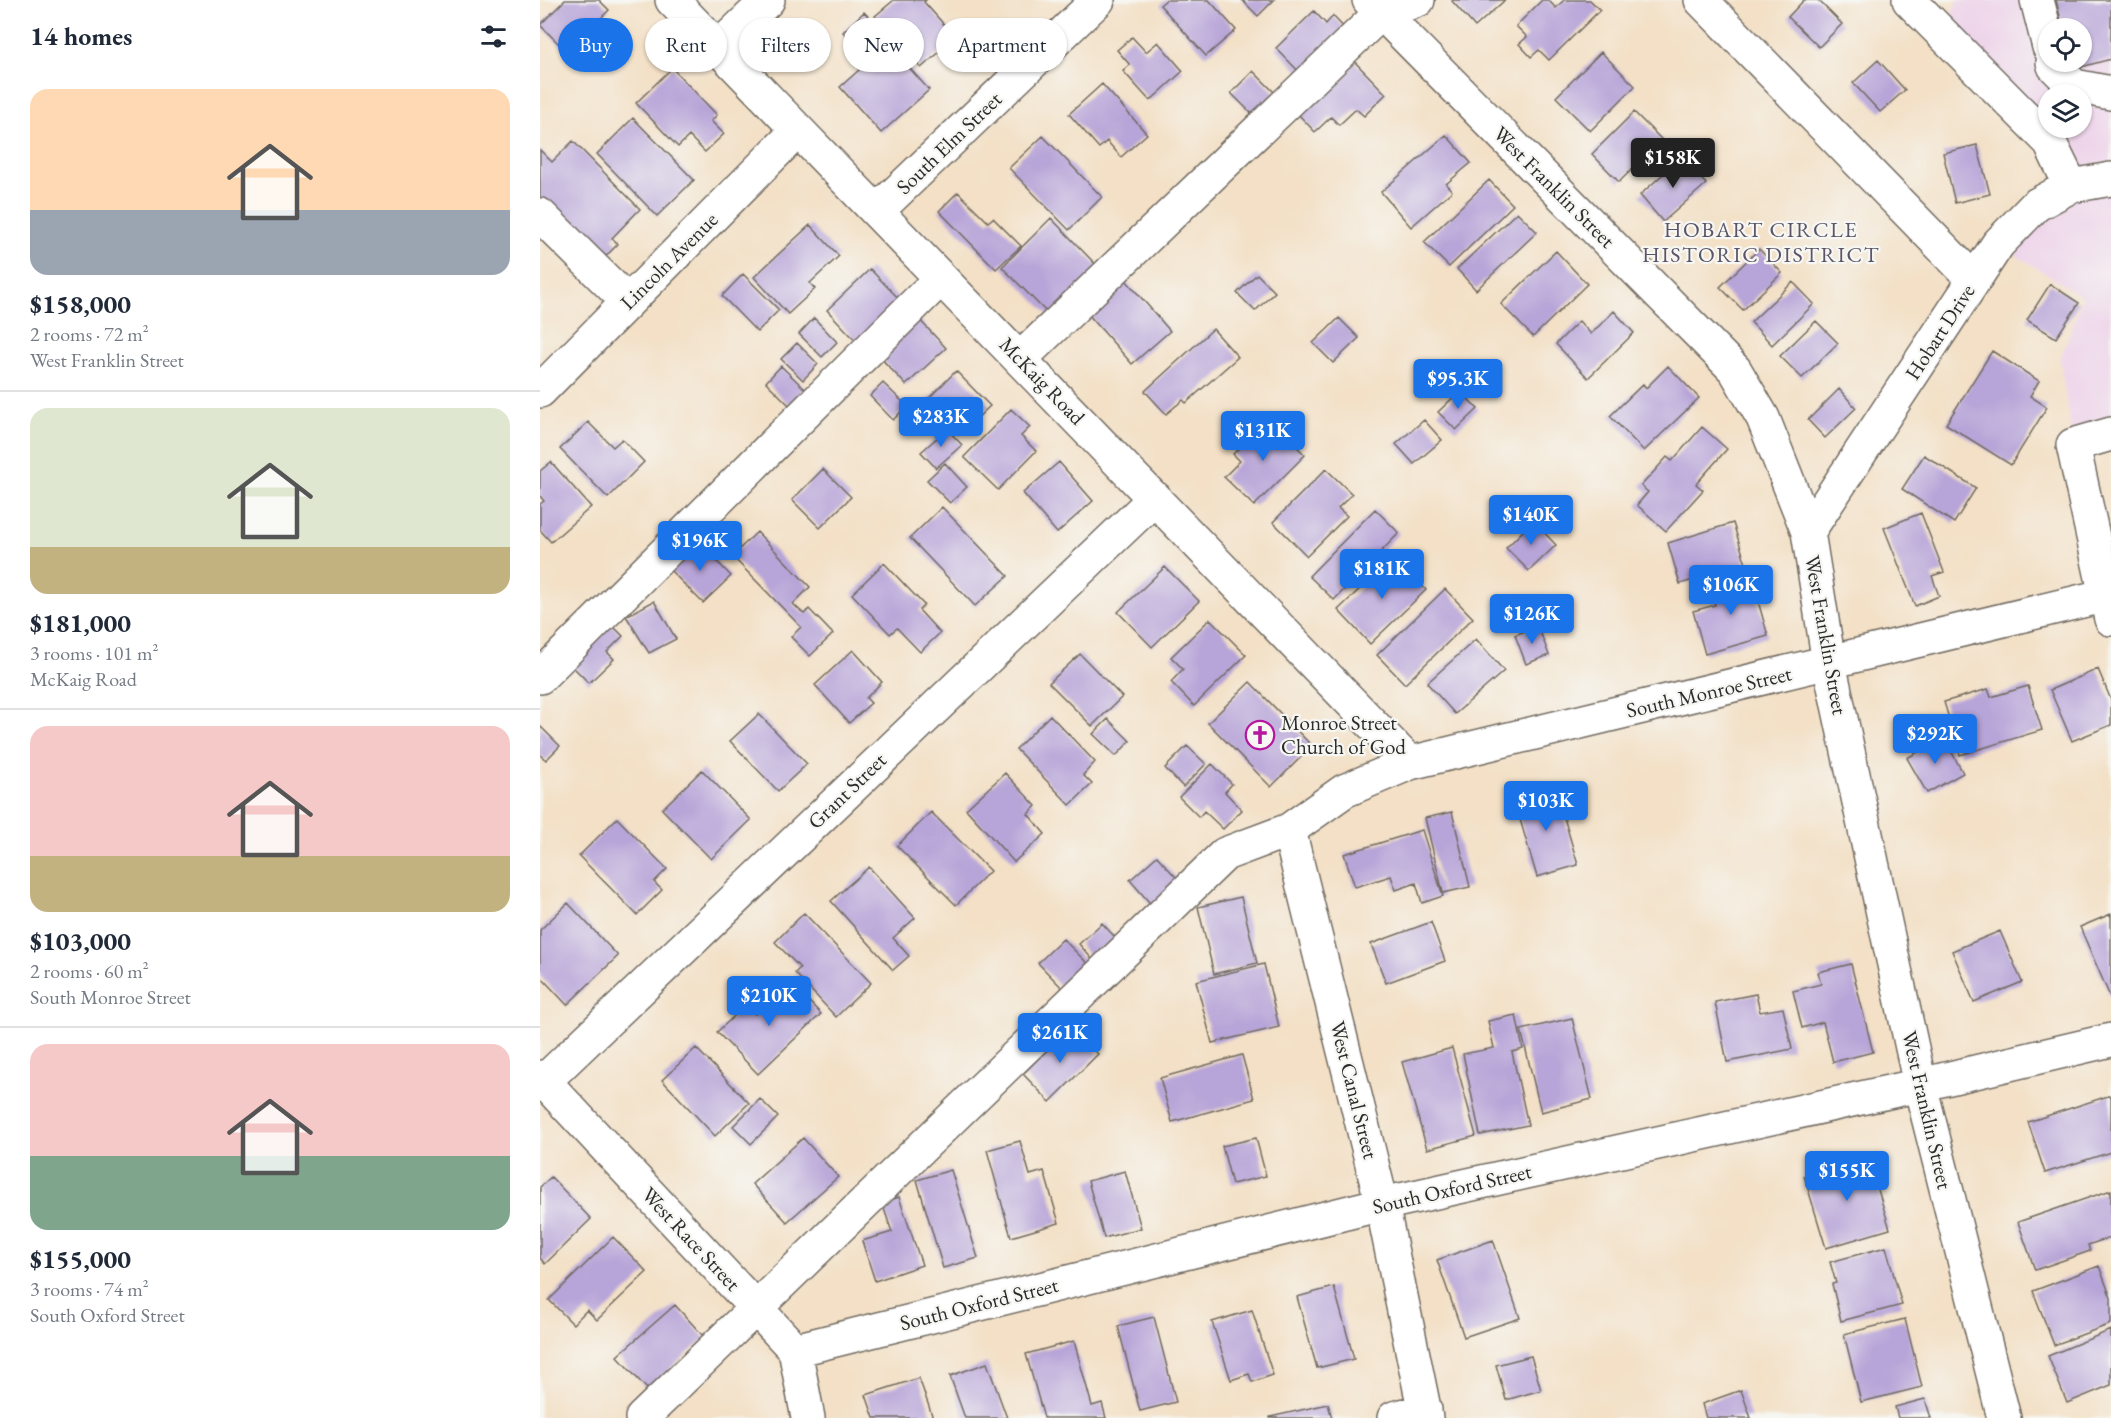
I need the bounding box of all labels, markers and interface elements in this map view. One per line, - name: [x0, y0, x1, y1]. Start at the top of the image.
- chip: Buy: [558, 18, 633, 72]
- chip: Rent: [645, 18, 727, 72]
- chip: Filters: [739, 18, 831, 72]
- chip: New: [843, 18, 924, 72]
- chip: Apartment: [936, 18, 1067, 72]
- map controls: [2038, 18, 2092, 138]
- button: locate: [2038, 18, 2092, 72]
- text: 14 homes: [30, 19, 132, 53]
- icon: filters: [477, 20, 510, 53]
- button: layers: [2038, 84, 2092, 138]
- street label: South Elm Street: [890, 85, 1007, 200]
- street label: West Franklin Street: [1488, 120, 1621, 254]
- icon: home: [216, 128, 324, 236]
- pin: $158K: [1631, 138, 1715, 189]
- text: $158K: [1645, 144, 1701, 170]
- street label: Lincoln Avenue: [614, 206, 723, 315]
- district label: HOBART CIRCLE HISTORIC DISTRICT: [1642, 215, 1880, 269]
- street label: Hobart Drive: [1899, 279, 1981, 385]
- text: $158,000: [30, 287, 131, 321]
- text: 2 rooms · 72 m²: [30, 321, 149, 347]
- street label: McKaig Road: [994, 331, 1091, 431]
- text: West Franklin Street: [30, 347, 184, 373]
- pin: $95.3K: [1409, 359, 1507, 410]
- text: $95.3K: [1427, 365, 1489, 391]
- pin: $283K: [899, 397, 983, 448]
- text: $283K: [913, 403, 969, 429]
- pin: $131K: [1221, 411, 1305, 462]
- text: $131K: [1235, 417, 1291, 443]
- icon: home: [216, 447, 324, 555]
- pin: $140K: [1489, 495, 1573, 546]
- text: $140K: [1503, 501, 1559, 527]
- pin: $196K: [658, 521, 742, 572]
- text: $196K: [672, 527, 728, 553]
- pin: $181K: [1340, 549, 1424, 600]
- street label: West Franklin Street: [1799, 553, 1854, 717]
- text: $181K: [1354, 555, 1410, 581]
- pin: $106K: [1689, 565, 1773, 616]
- text: $106K: [1703, 571, 1759, 597]
- pin: $126K: [1490, 594, 1574, 645]
- text: $126K: [1504, 600, 1560, 626]
- text: $181,000: [30, 606, 131, 640]
- text: 3 rooms · 101 m²: [30, 640, 158, 666]
- street label: South Monroe Street: [1624, 659, 1795, 724]
- text: McKaig Road: [30, 666, 137, 692]
- place label: Monroe Street Church of God: [1281, 709, 1406, 760]
- pin: $292K: [1893, 714, 1977, 765]
- church icon: Monroe Street Church of God: [1244, 719, 1276, 751]
- text: $292K: [1907, 720, 1963, 746]
- street label: Grant Street: [802, 746, 892, 835]
- icon: home: [216, 765, 324, 873]
- pin: $103K: [1504, 781, 1588, 832]
- text: $103K: [1518, 787, 1574, 813]
- text: $103,000: [30, 924, 131, 958]
- text: 2 rooms · 60 m²: [30, 958, 149, 984]
- pin: $210K: [727, 976, 811, 1027]
- text: $210K: [741, 982, 797, 1008]
- text: South Monroe Street: [30, 984, 191, 1010]
- pin: $261K: [1018, 1013, 1102, 1064]
- street label: West Canal Street: [1324, 1018, 1385, 1162]
- text: $261K: [1032, 1019, 1088, 1045]
- street label: West Franklin Street: [1896, 1028, 1959, 1192]
- icon: home: [216, 1083, 324, 1191]
- pin: $155K: [1805, 1151, 1889, 1202]
- street label: South Oxford Street: [1370, 1157, 1534, 1220]
- text: $155K: [1819, 1157, 1875, 1183]
- street label: West Race Street: [636, 1181, 747, 1297]
- text: $155,000: [30, 1242, 131, 1276]
- street label: South Oxford Street: [897, 1271, 1061, 1336]
- text: 3 rooms · 74 m²: [30, 1276, 149, 1302]
- text: South Oxford Street: [30, 1302, 185, 1328]

